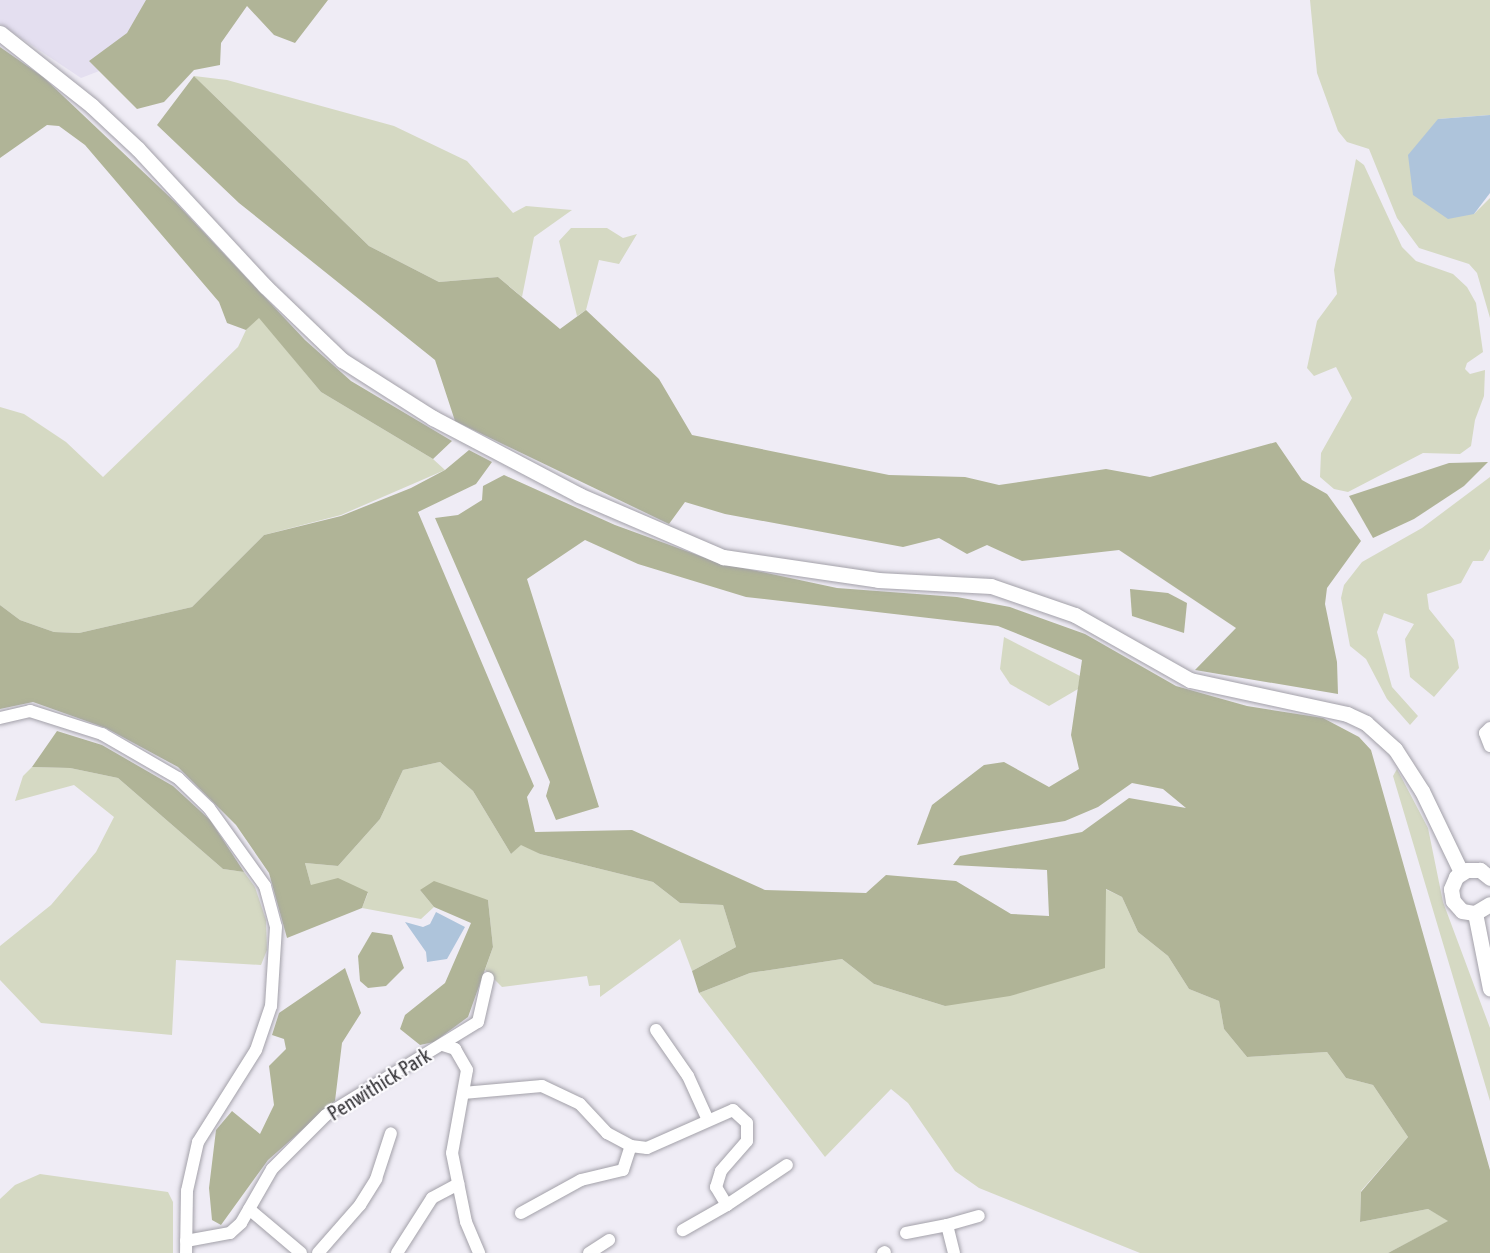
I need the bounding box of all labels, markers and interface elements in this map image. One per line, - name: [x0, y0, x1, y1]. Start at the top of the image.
- street label: Penwithick Park: [323, 1043, 435, 1125]

